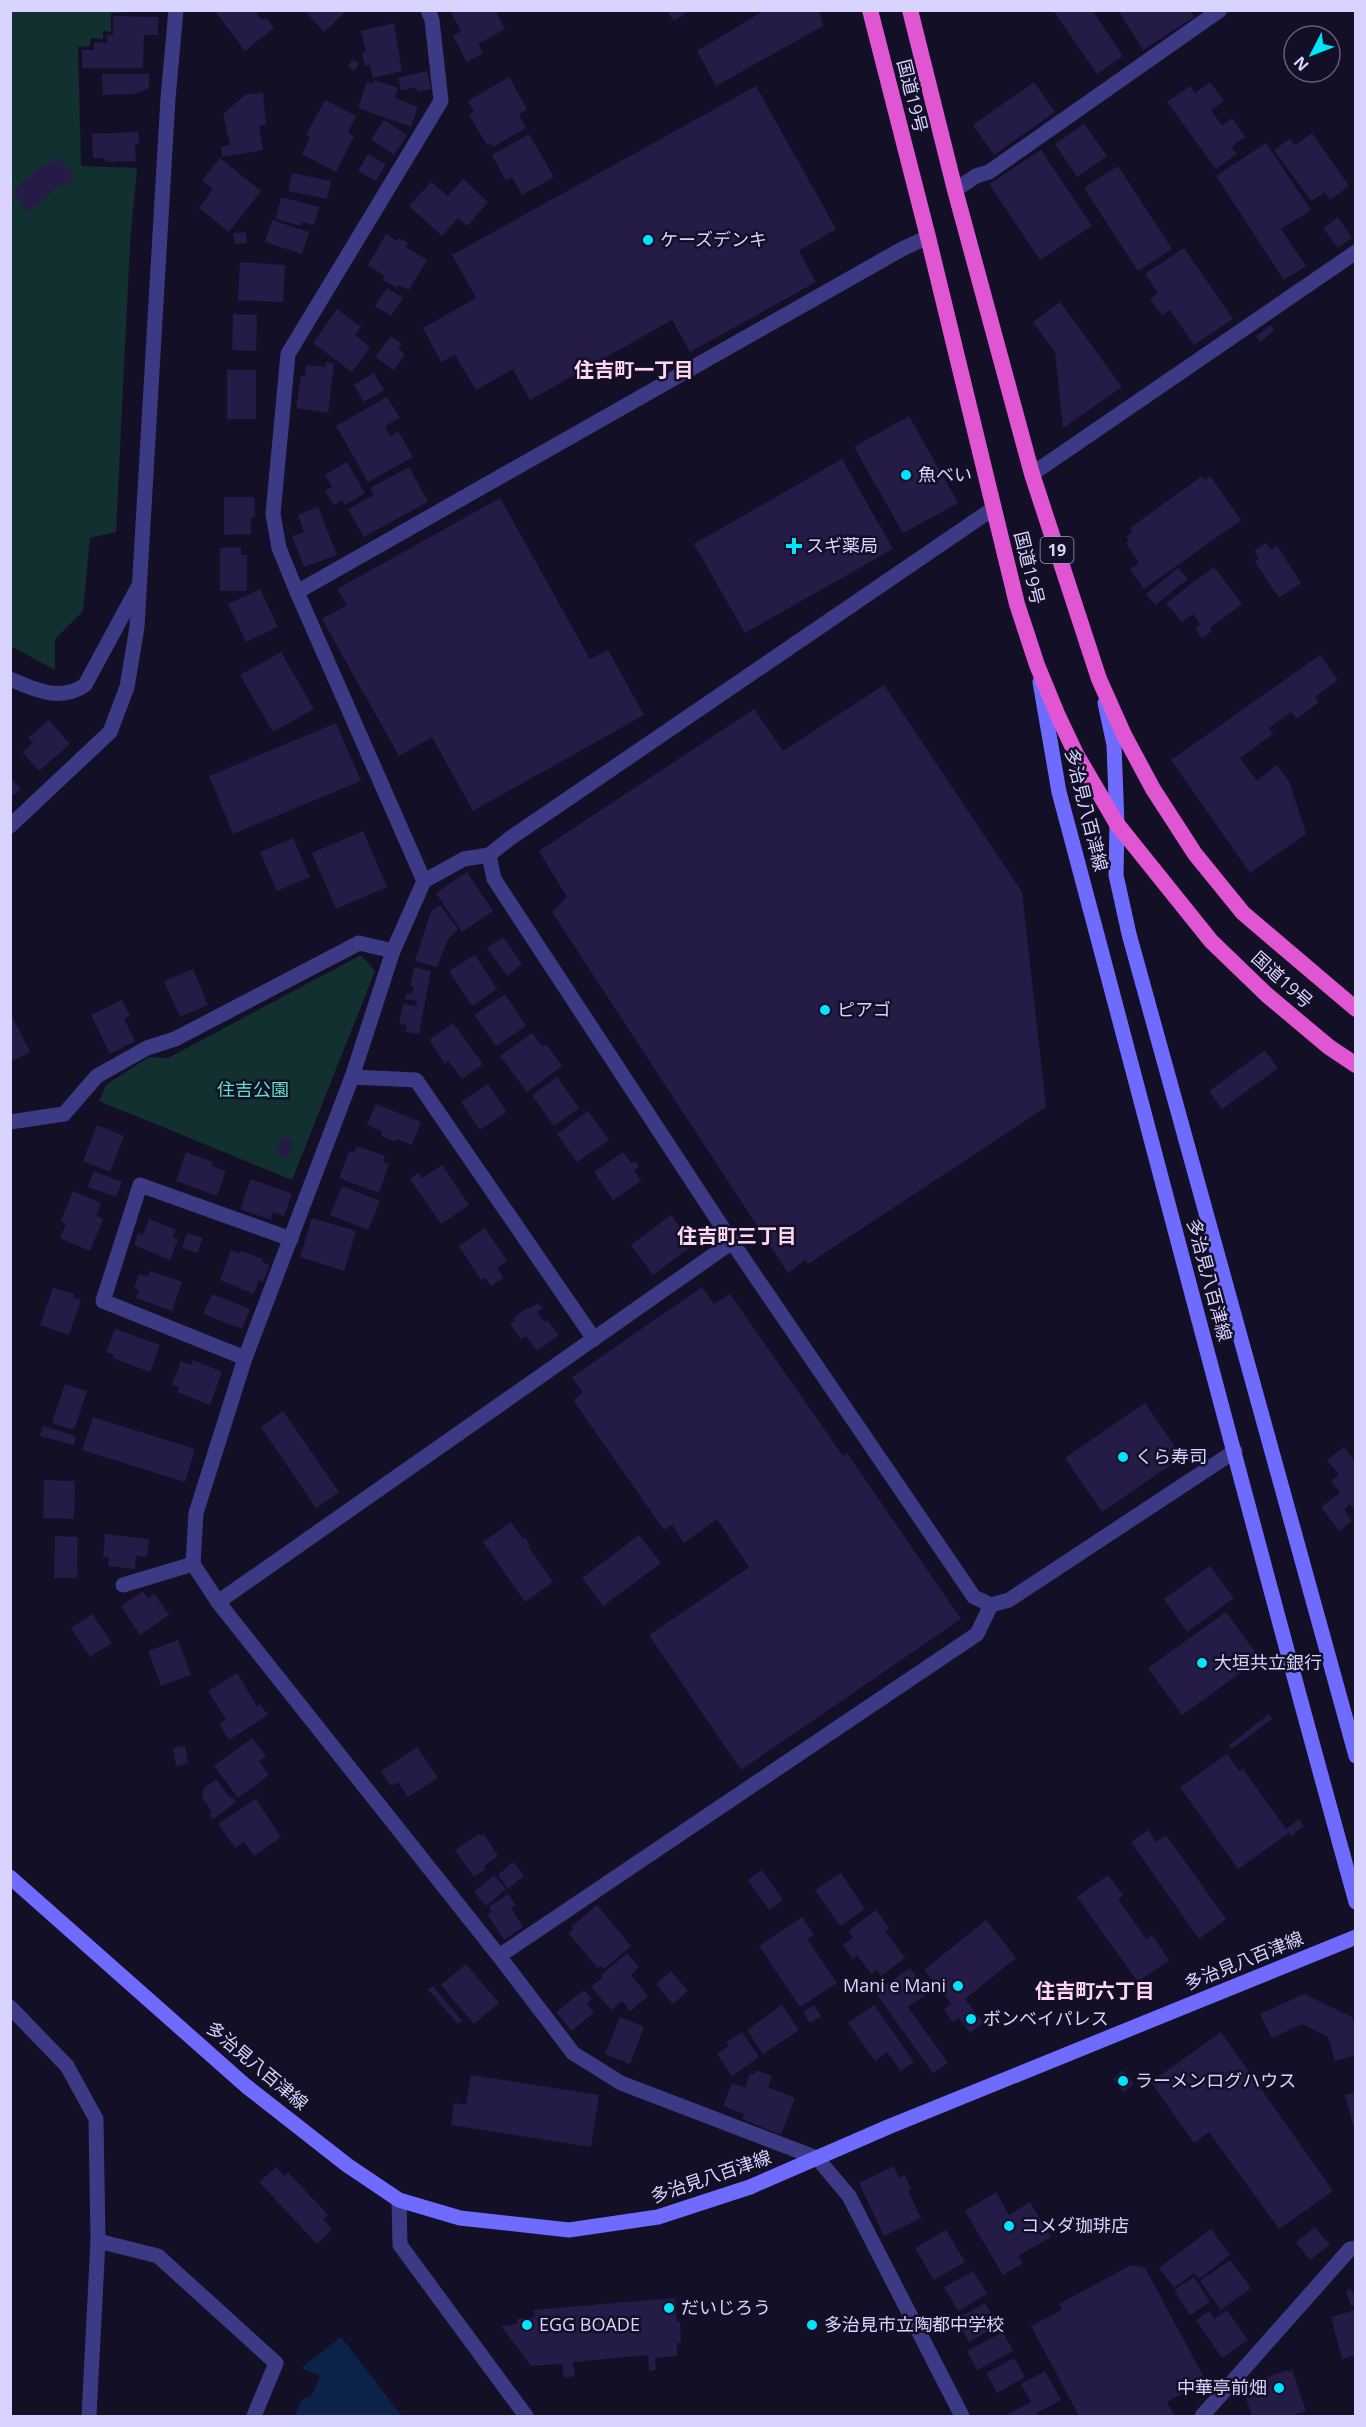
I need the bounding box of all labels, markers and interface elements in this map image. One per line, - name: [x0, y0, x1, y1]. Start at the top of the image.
- north arrow: [1282, 24, 1342, 84]
- text: N: [1288, 52, 1313, 76]
- street label: 国道19号: [892, 57, 934, 135]
- place label: ケーズデンキ: [660, 227, 767, 251]
- marker: ケーズデンキ: [641, 233, 655, 247]
- district label: 住吉町一丁目: [574, 356, 694, 383]
- place label: 魚べい: [918, 462, 972, 486]
- marker: 魚べい: [899, 468, 913, 482]
- street label: 国道19号: [1009, 529, 1051, 607]
- place label: スギ薬局: [806, 533, 878, 557]
- road number: 19: [1040, 537, 1074, 563]
- marker: スギ薬局: [787, 539, 801, 553]
- street label: 多治見八百津線: [1060, 746, 1114, 874]
- street label: 国道19号: [1247, 945, 1318, 1013]
- place label: ピアゴ: [837, 997, 891, 1021]
- marker: ピアゴ: [818, 1003, 832, 1017]
- park label: 住吉公園: [217, 1077, 289, 1101]
- street label: 多治見八百津線: [1182, 1216, 1238, 1344]
- district label: 住吉町三丁目: [677, 1222, 797, 1249]
- place label: くら寿司: [1135, 1444, 1207, 1468]
- marker: くら寿司: [1116, 1450, 1130, 1464]
- place label: 大垣共立銀行: [1214, 1650, 1322, 1674]
- marker: 大垣共立銀行: [1195, 1656, 1209, 1670]
- street label: 多治見八百津線: [1181, 1925, 1307, 1995]
- place label: Mani e Mani: [843, 1973, 946, 1997]
- district label: 住吉町六丁目: [1035, 1977, 1155, 2004]
- marker: Mani e Mani: [951, 1979, 965, 1993]
- place label: ボンベイパレス: [983, 2006, 1109, 2030]
- marker: ボンベイパレス: [964, 2012, 978, 2026]
- street label: 多治見八百津線: [202, 2016, 314, 2115]
- place label: ラーメンログハウス: [1135, 2068, 1296, 2092]
- marker: ラーメンログハウス: [1116, 2074, 1130, 2088]
- street label: 多治見八百津線: [647, 2144, 774, 2208]
- place label: コメダ珈琲店: [1021, 2213, 1129, 2237]
- marker: コメダ珈琲店: [1002, 2219, 1016, 2233]
- place label: だいじろう: [681, 2295, 771, 2319]
- marker: だいじろう: [662, 2301, 676, 2315]
- place label: EGG BOADE: [539, 2312, 640, 2336]
- place label: 多治見市立陶都中学校: [824, 2312, 1004, 2336]
- marker: EGG BOADE: [520, 2318, 534, 2332]
- marker: 多治見市立陶都中学校: [805, 2318, 819, 2332]
- place label: 中華亭前畑: [1177, 2375, 1267, 2399]
- marker: 中華亭前畑: [1272, 2381, 1286, 2395]

